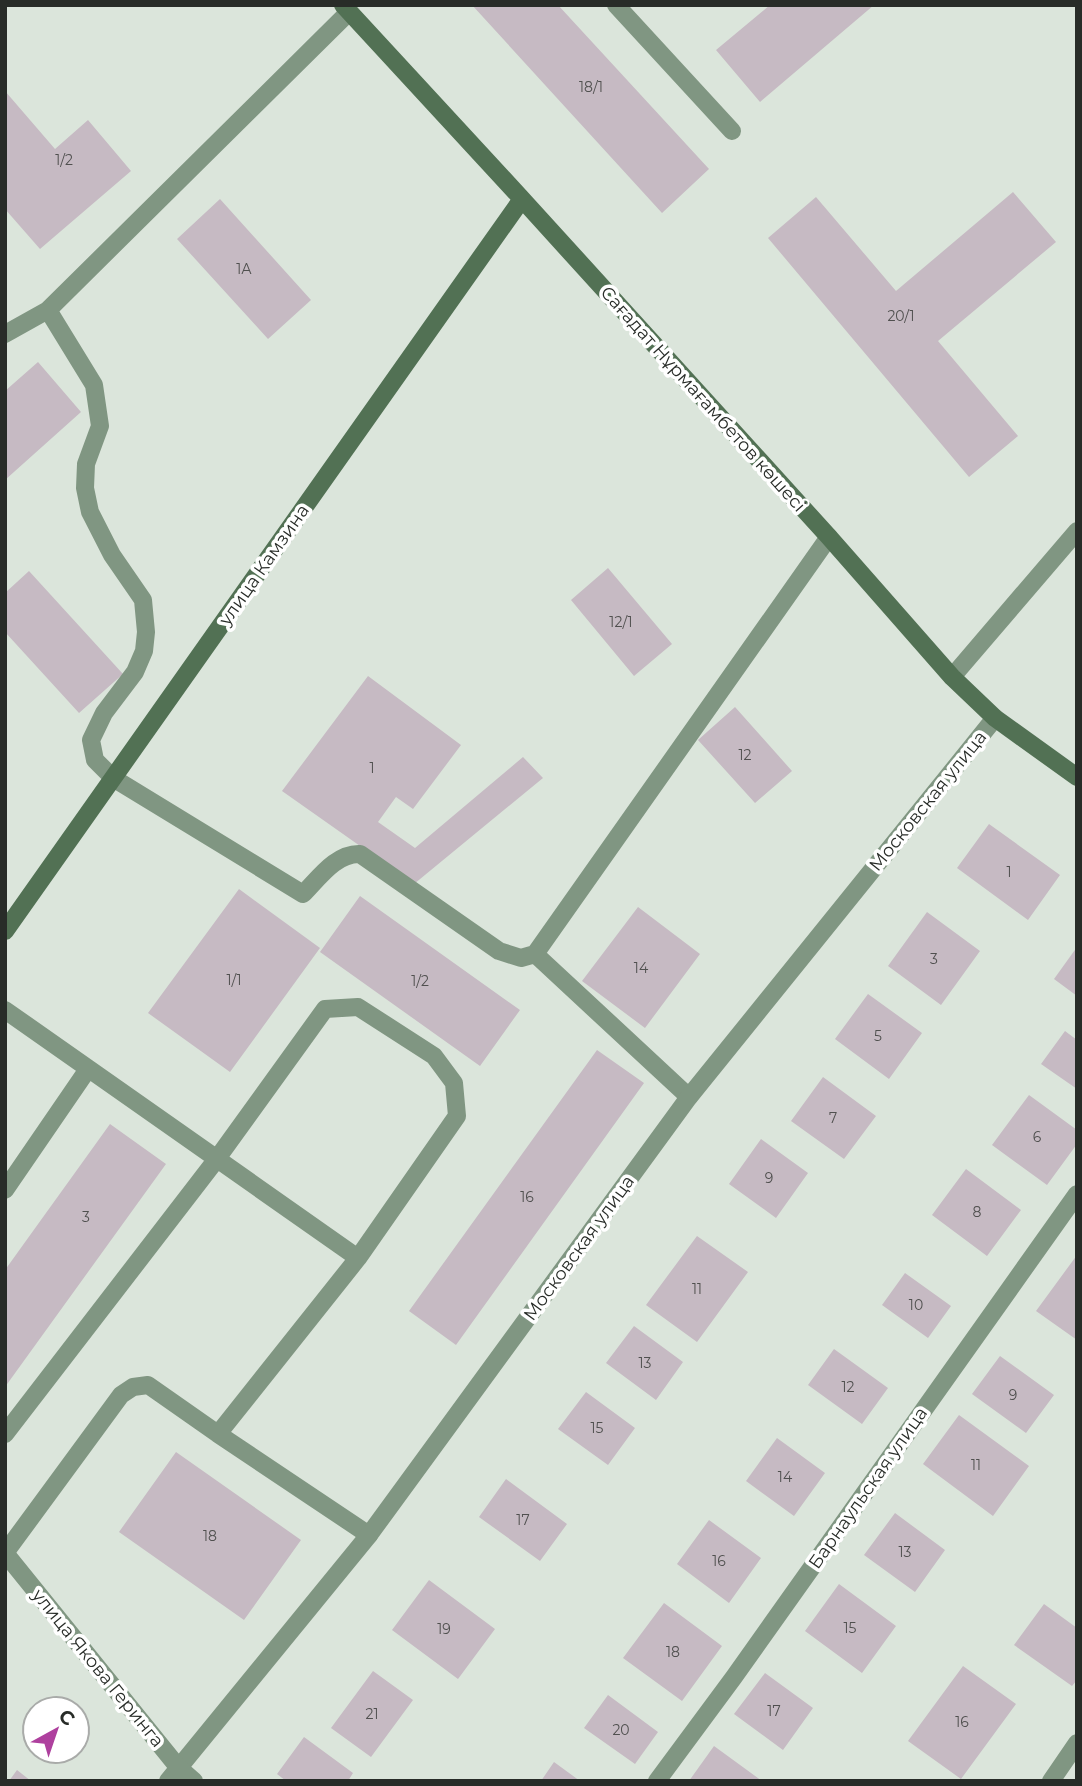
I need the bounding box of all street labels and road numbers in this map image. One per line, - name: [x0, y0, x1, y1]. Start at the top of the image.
- street label: Сағадат Нұрмағамбетов көшесі: [596, 282, 810, 516]
- street label: улица Камзина: [214, 500, 314, 631]
- street label: Московская улица: [865, 726, 991, 876]
- street label: Московская улица: [519, 1171, 639, 1325]
- street label: Барнаульская улица: [804, 1403, 932, 1573]
- street label: улица Якова Геринга: [27, 1584, 169, 1751]

